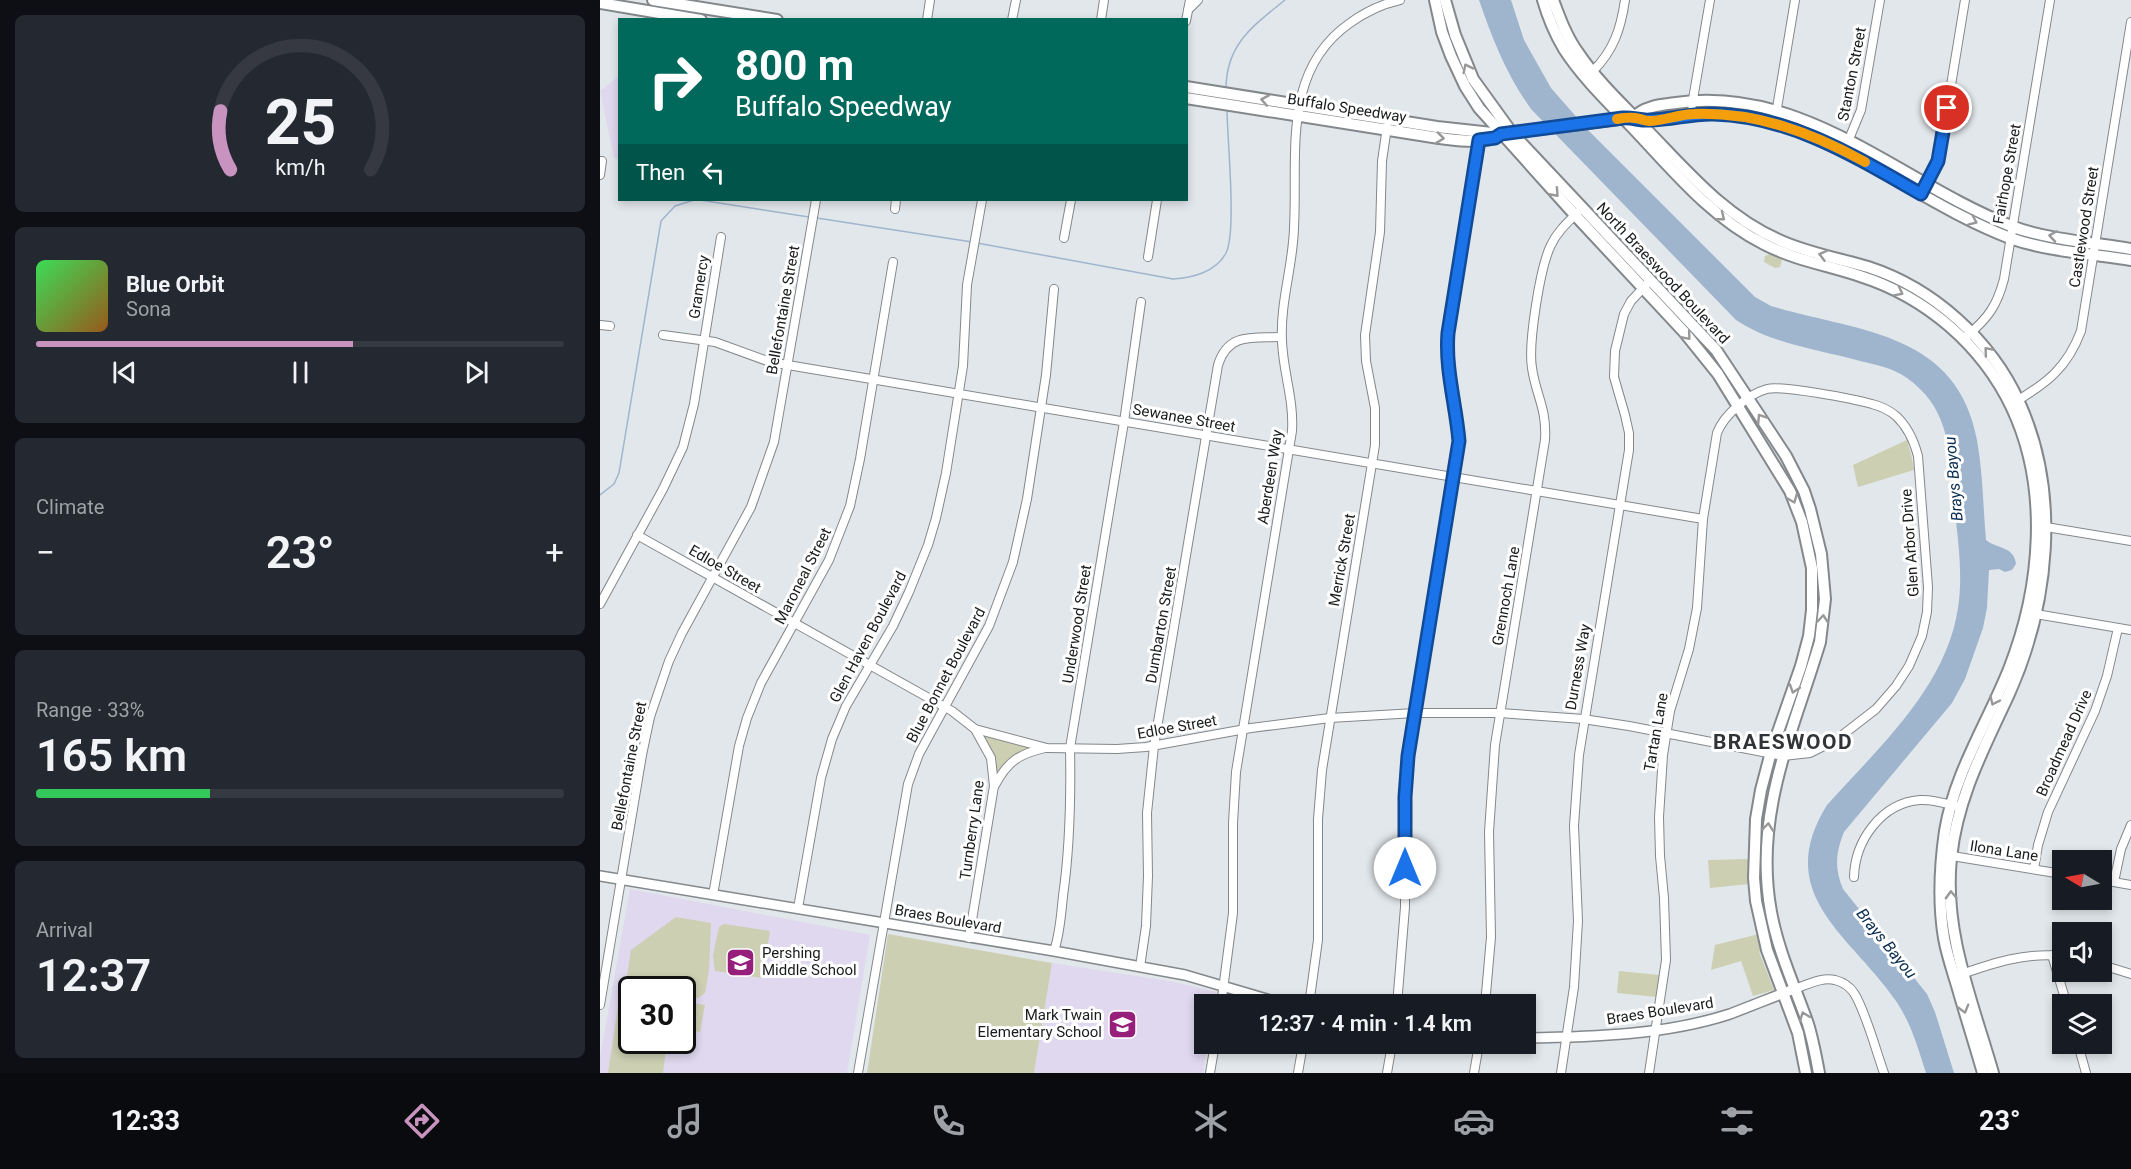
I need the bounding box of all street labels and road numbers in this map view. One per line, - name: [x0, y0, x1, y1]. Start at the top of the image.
- street label: Stanton Street: [1834, 25, 1870, 122]
- street label: Buffalo Speedway: [1286, 90, 1408, 126]
- street label: Fairhope Street: [1989, 122, 2025, 226]
- street label: Castlewood Street: [2066, 165, 2102, 289]
- street label: North Braeswood Boulevard: [1593, 199, 1733, 347]
- street label: Bellefontaine Street: [763, 244, 803, 376]
- street label: Gramercy: [685, 254, 713, 320]
- street label: Sewanee Street: [1131, 400, 1237, 436]
- street label: Aberdeen Way: [1254, 428, 1286, 526]
- street label: Glen Arbor Drive: [1897, 488, 1923, 598]
- street label: Merrick Street: [1325, 512, 1359, 608]
- street label: Maroneal Street: [771, 525, 835, 627]
- street label: Edloe Street: [686, 541, 764, 597]
- street label: Grennoch Lane: [1488, 545, 1524, 647]
- street label: Underwood Street: [1059, 563, 1095, 685]
- street label: Dumbarton Street: [1142, 565, 1180, 685]
- street label: Glen Haven Boulevard: [826, 568, 910, 706]
- street label: Blue Bonnet Boulevard: [903, 604, 989, 746]
- street label: Durness Way: [1562, 623, 1594, 711]
- street label: Broadmead Drive: [2032, 687, 2096, 799]
- street label: Tartan Lane: [1640, 691, 1672, 773]
- street label: Bellefontaine Street: [608, 700, 650, 832]
- street label: Edloe Street: [1136, 711, 1218, 743]
- street label: Turnberry Lane: [956, 779, 988, 881]
- street label: Ilona Lane: [1969, 837, 2039, 865]
- street label: Braes Boulevard: [893, 901, 1003, 937]
- street label: Braes Boulevard: [1605, 994, 1715, 1028]

